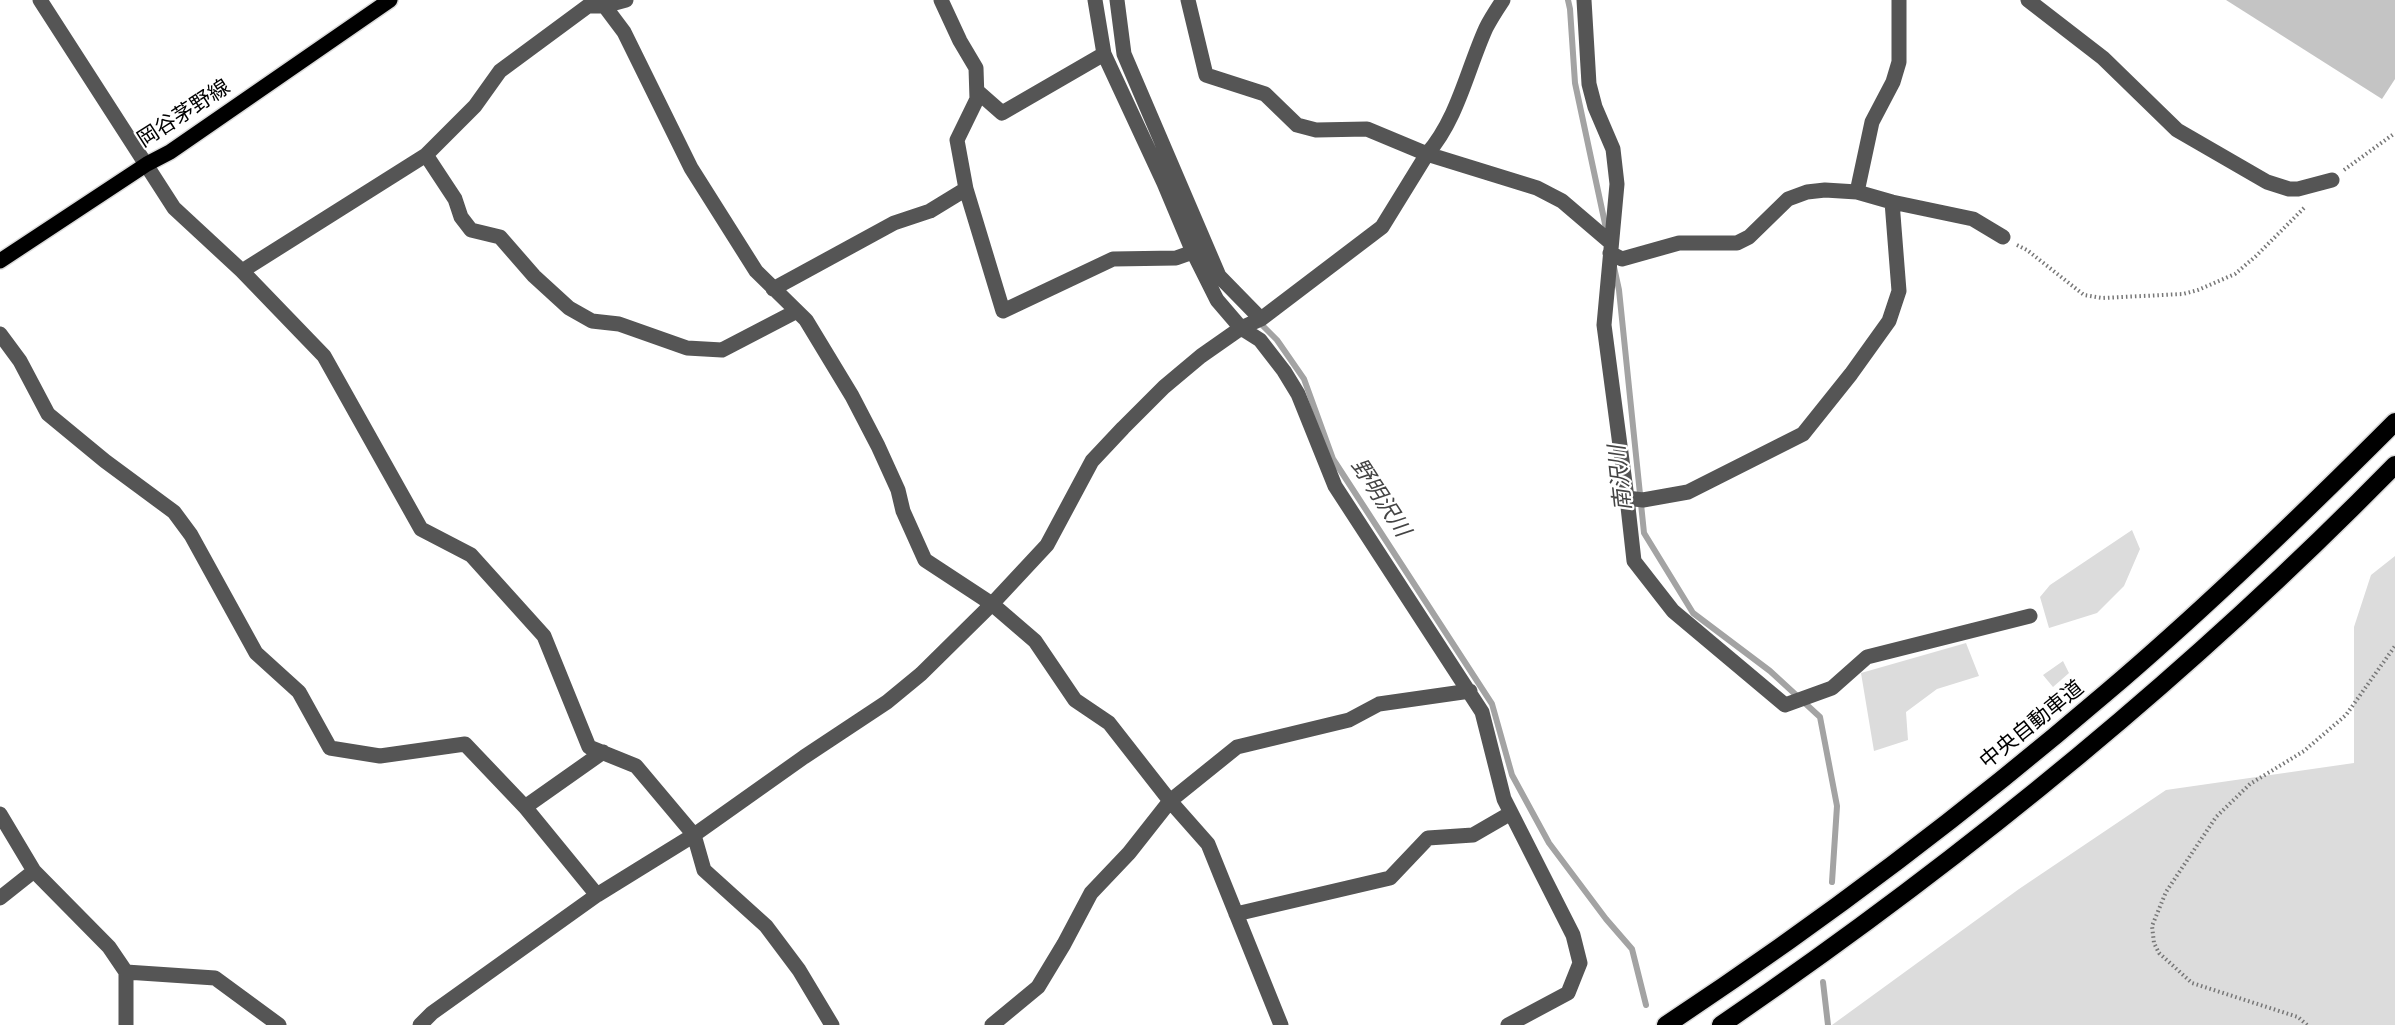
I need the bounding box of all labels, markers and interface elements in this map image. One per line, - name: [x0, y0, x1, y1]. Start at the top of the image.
- street label: 岡谷茅野線: [133, 75, 235, 153]
- water label: 南沢川: [1604, 444, 1638, 512]
- water label: 野明沢川: [1345, 454, 1415, 542]
- street label: 中央自動車道: [1975, 676, 2089, 774]

